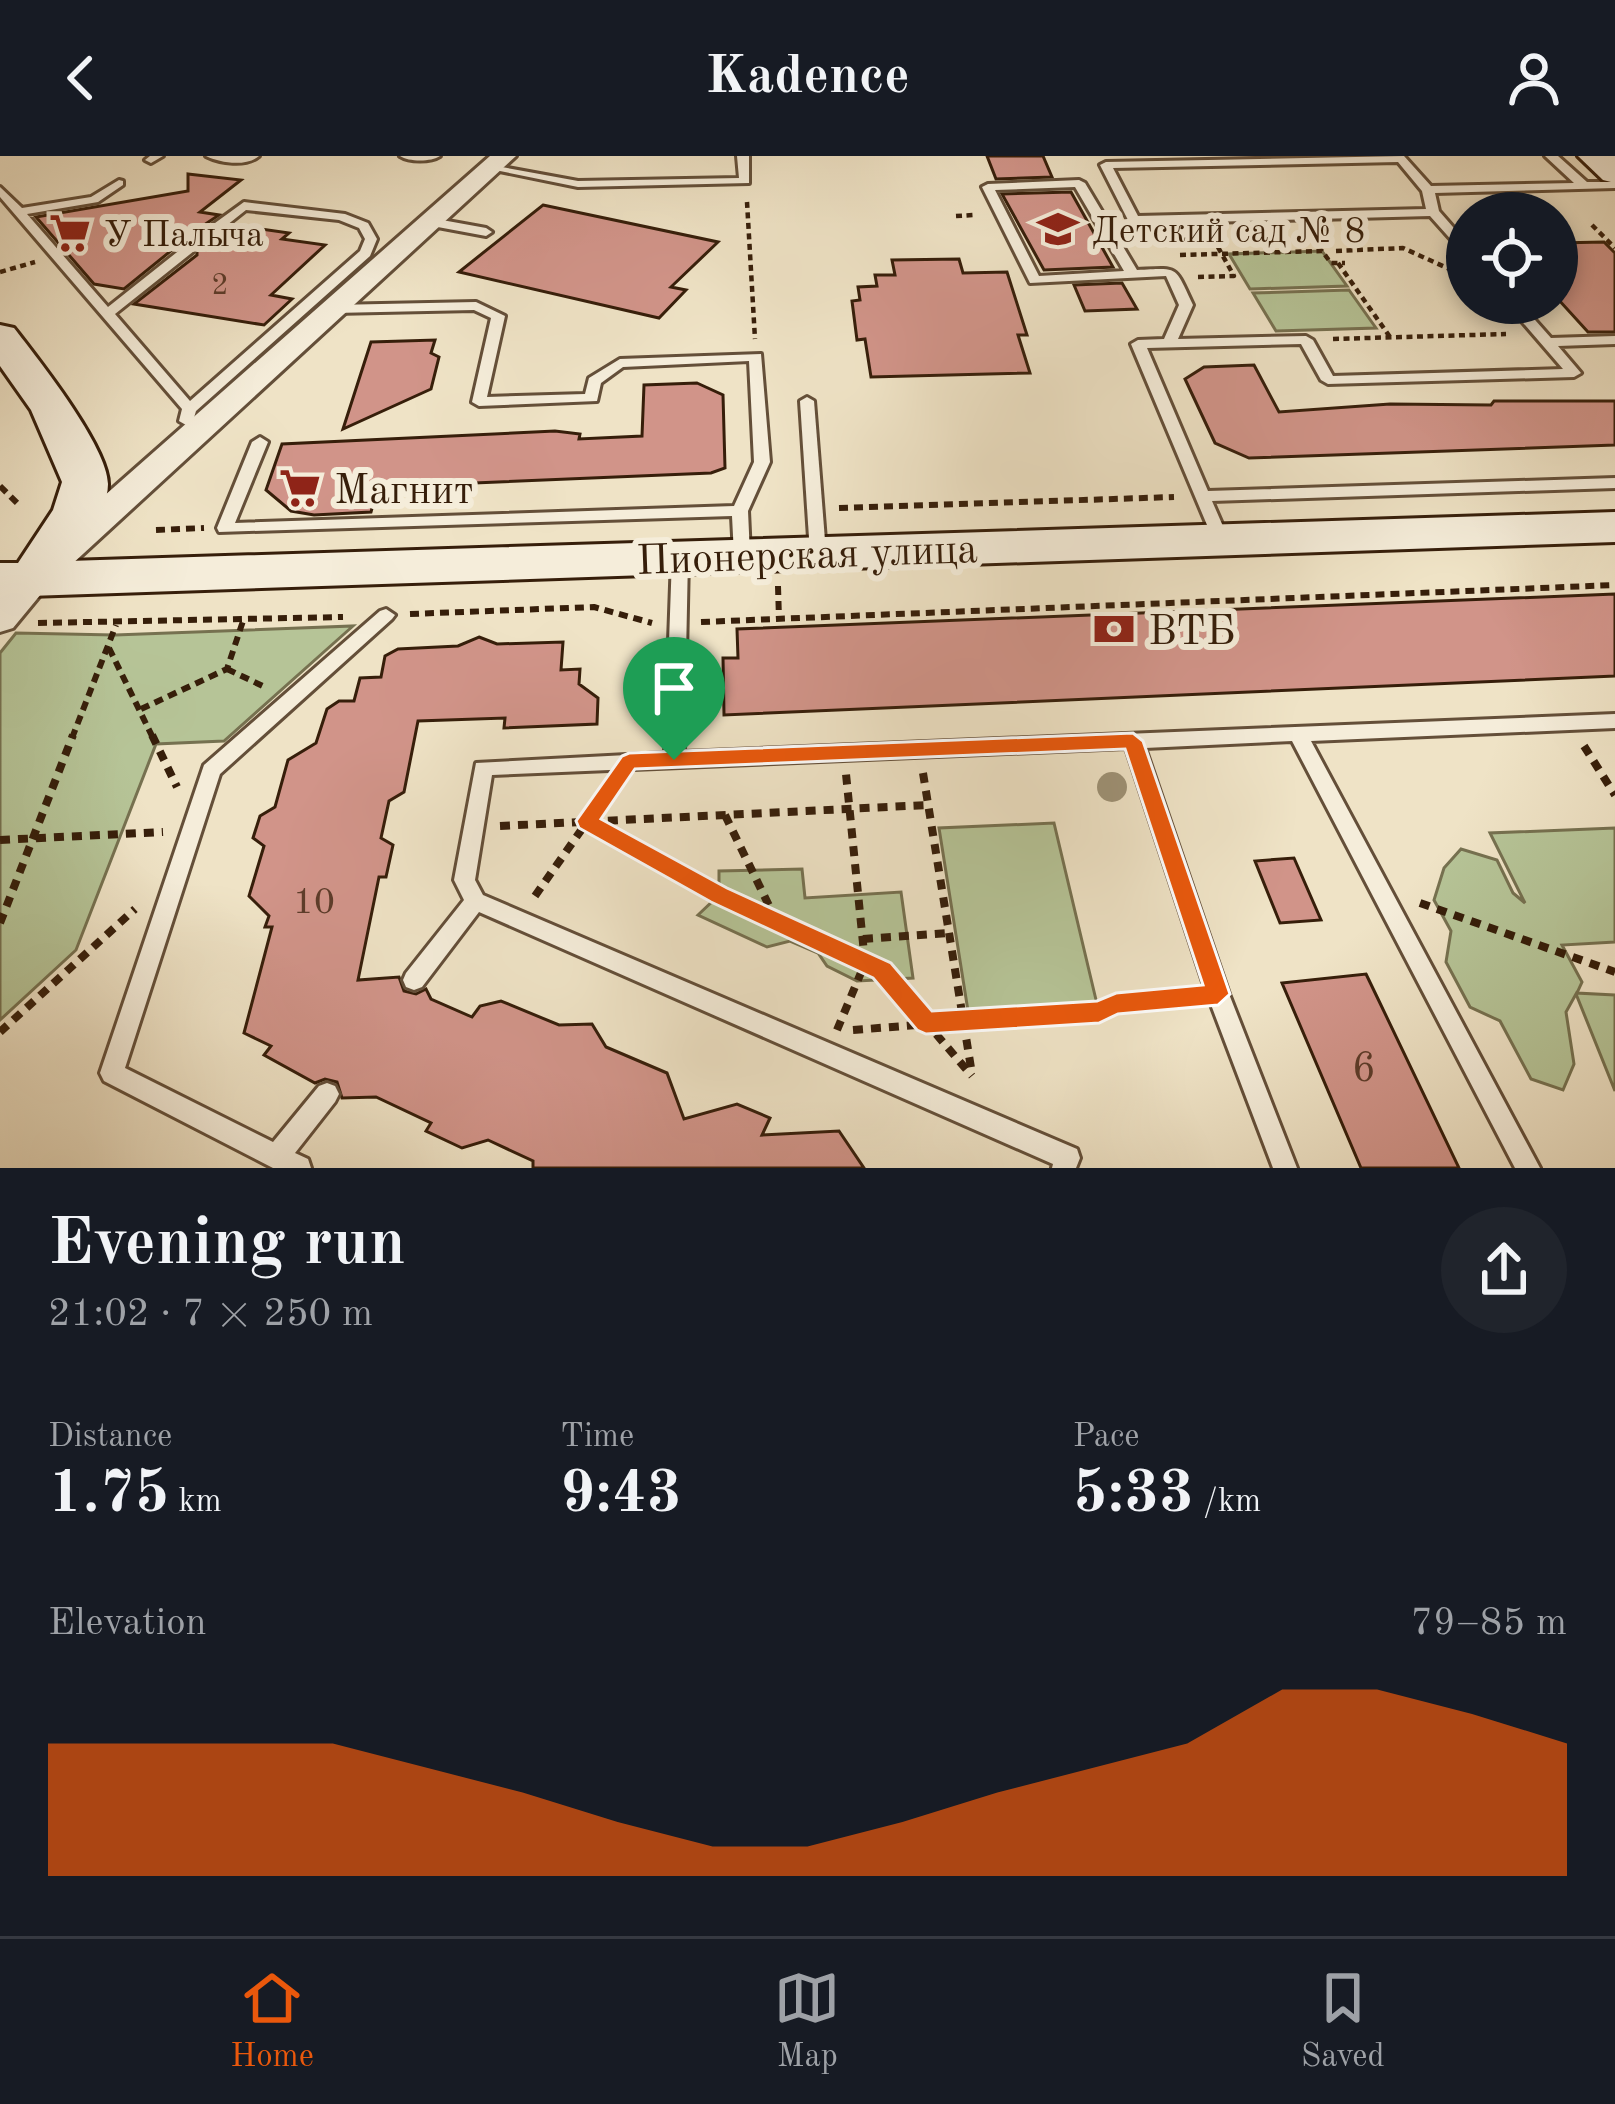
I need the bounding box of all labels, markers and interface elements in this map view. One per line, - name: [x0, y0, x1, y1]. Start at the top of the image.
- icon: back: [48, 45, 114, 111]
- icon: person: [1501, 45, 1567, 111]
- text: Kadence: [705, 51, 910, 105]
- map controls: [1446, 192, 1578, 324]
- button: locate: [1446, 192, 1578, 324]
- school or university icon: Детский сад № 8: [1035, 206, 1081, 252]
- supermarket icon: У Палыча: [47, 210, 93, 256]
- place label: Детский сад № 8: [1092, 215, 1365, 251]
- place label: У Палыча: [104, 219, 264, 255]
- house number: 2: [211, 271, 229, 301]
- supermarket icon: Магнит: [277, 465, 323, 511]
- place label: Магнит: [334, 471, 474, 513]
- street label: Пионерская улица: [636, 530, 979, 584]
- bank icon: ВТБ: [1091, 606, 1137, 652]
- place label: ВТБ: [1148, 612, 1236, 654]
- pin: [623, 637, 725, 760]
- icon: arrive: [641, 655, 707, 721]
- house number: 10: [293, 886, 335, 922]
- house number: 6: [1352, 1049, 1376, 1091]
- button: share: [1441, 1207, 1567, 1333]
- text: Evening run: [48, 1213, 406, 1279]
- text: 21:02 · 7 × 250 m: [48, 1295, 373, 1334]
- text: Distance: [48, 1421, 172, 1454]
- text: Time: [560, 1421, 634, 1454]
- text: Pace: [1073, 1421, 1140, 1454]
- text: 1.75: [48, 1465, 169, 1525]
- text: 9:43: [560, 1465, 682, 1525]
- text: 5:33: [1073, 1465, 1194, 1525]
- text: km: [169, 1486, 222, 1519]
- text: /km: [1194, 1486, 1261, 1519]
- text: Elevation: [48, 1604, 207, 1643]
- text: 79–85 m: [1410, 1604, 1567, 1643]
- tab: Home: [230, 1965, 314, 2078]
- tab: Map: [774, 1965, 840, 2078]
- tab: Saved: [1301, 1965, 1385, 2078]

